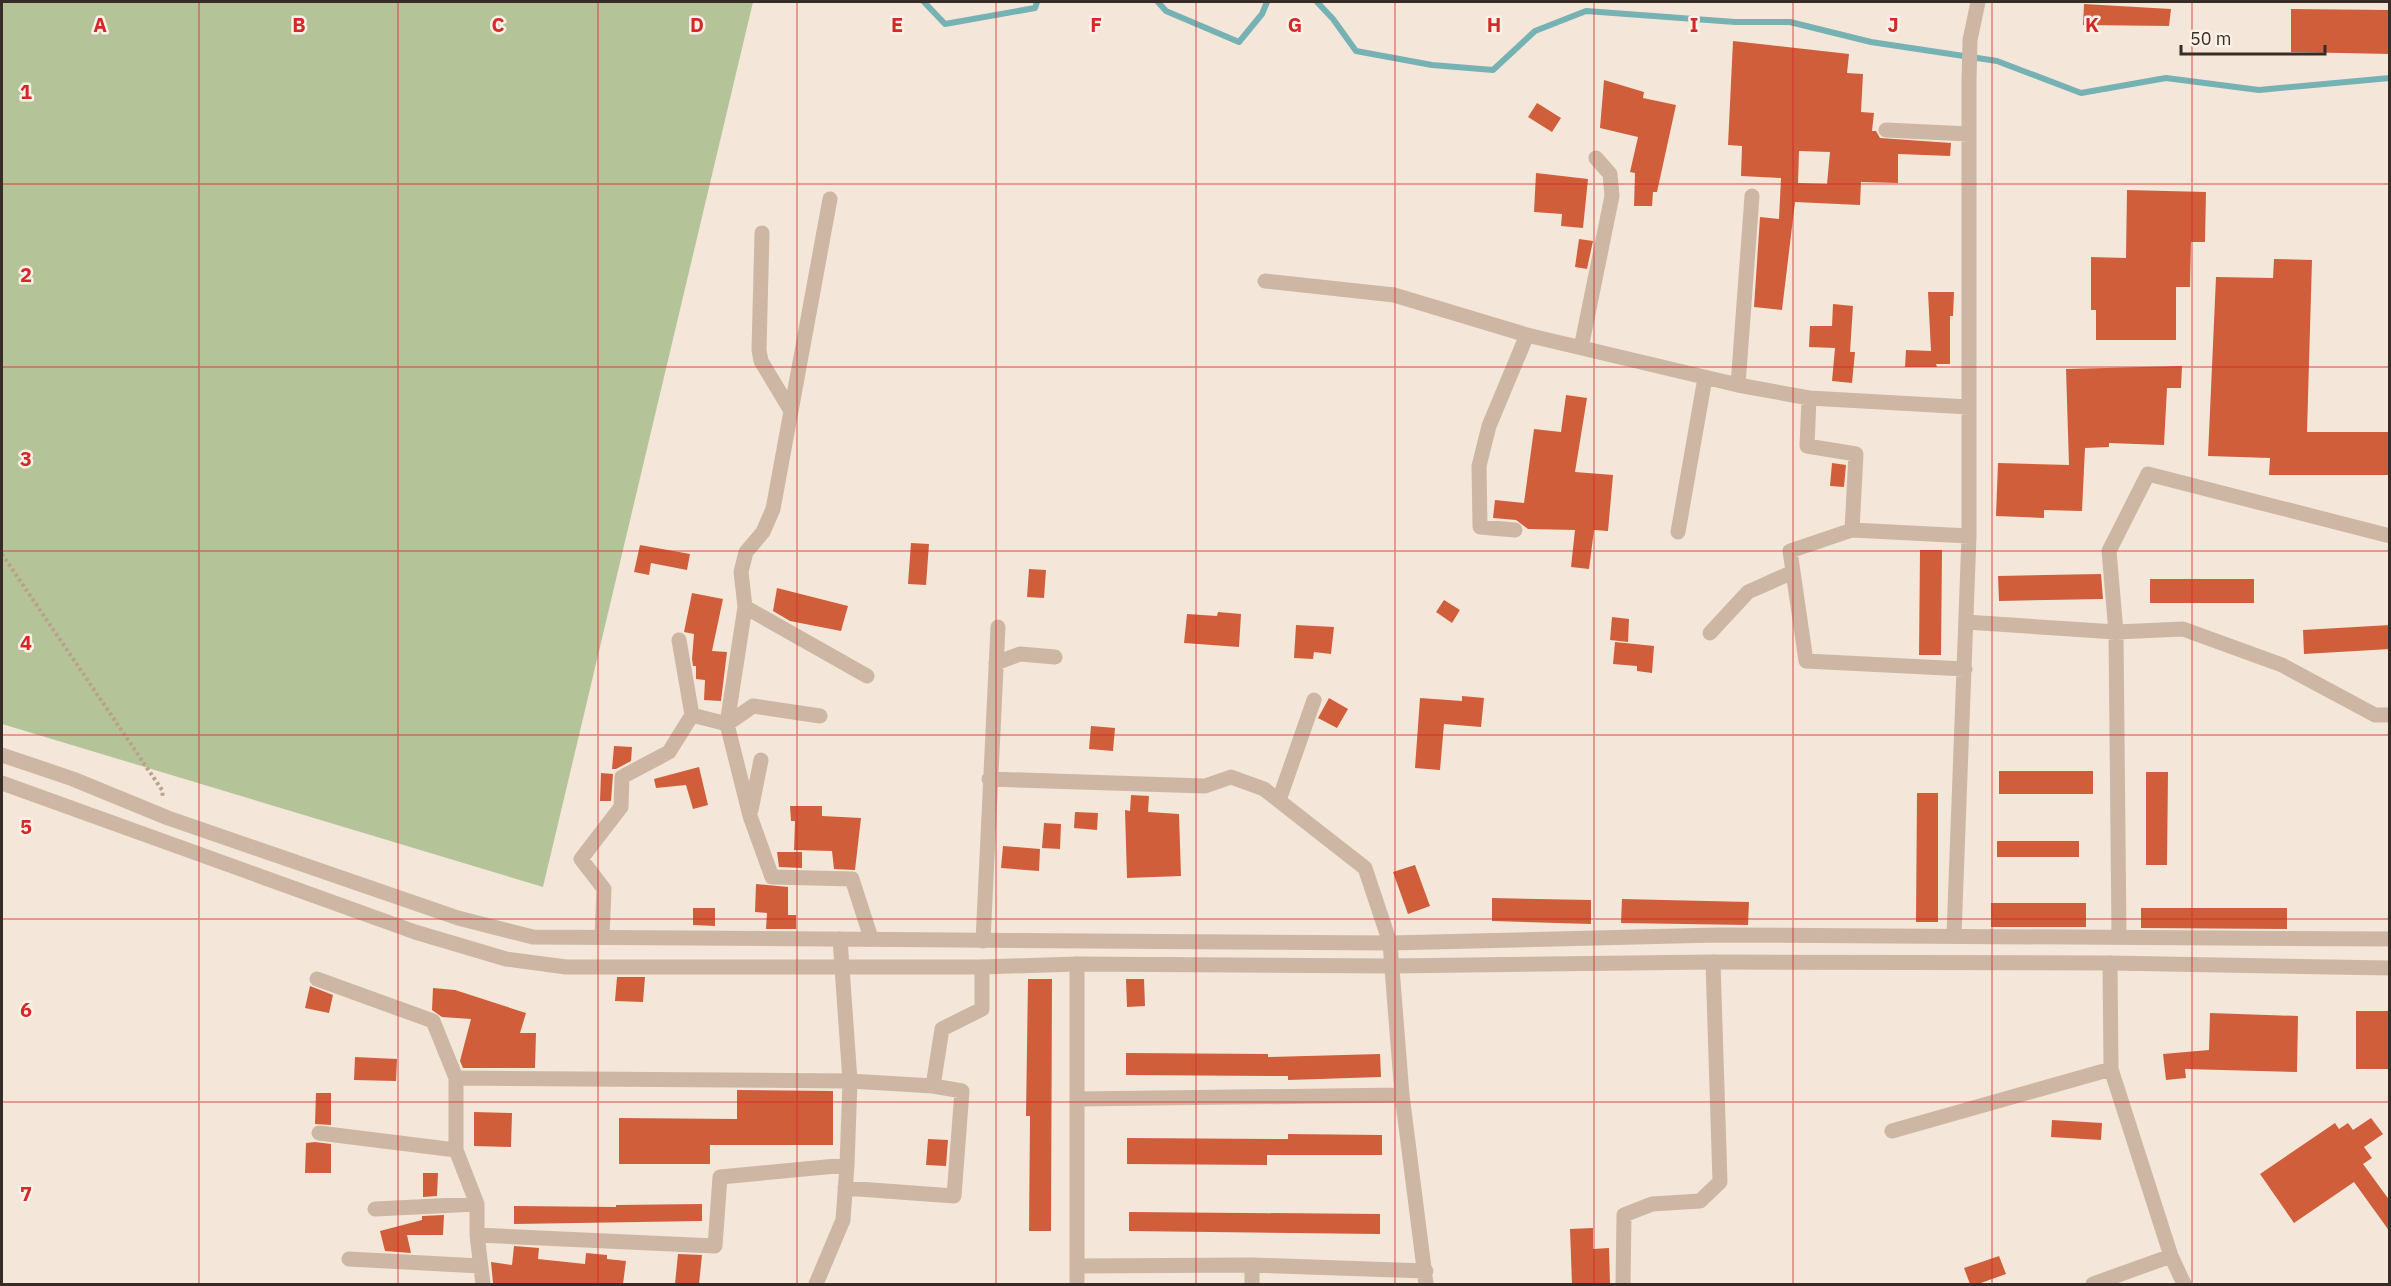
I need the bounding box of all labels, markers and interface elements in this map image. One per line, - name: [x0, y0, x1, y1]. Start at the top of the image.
- text: A: [93, 11, 107, 38]
- text: B: [292, 11, 306, 38]
- text: C: [491, 11, 505, 38]
- text: D: [690, 11, 704, 38]
- text: E: [891, 11, 903, 38]
- text: F: [1090, 11, 1102, 38]
- text: G: [1288, 11, 1302, 38]
- text: H: [1487, 11, 1501, 38]
- text: I: [1690, 11, 1698, 38]
- text: J: [1887, 11, 1899, 38]
- text: K: [2085, 11, 2099, 38]
- scale bar: [2181, 18, 2325, 56]
- text: 50 m: [2190, 27, 2232, 50]
- text: 1: [20, 78, 32, 105]
- text: 2: [20, 261, 32, 288]
- text: 3: [20, 445, 32, 472]
- text: 4: [20, 629, 32, 656]
- text: 5: [20, 813, 32, 840]
- text: 6: [20, 996, 32, 1023]
- text: 7: [20, 1180, 32, 1207]

